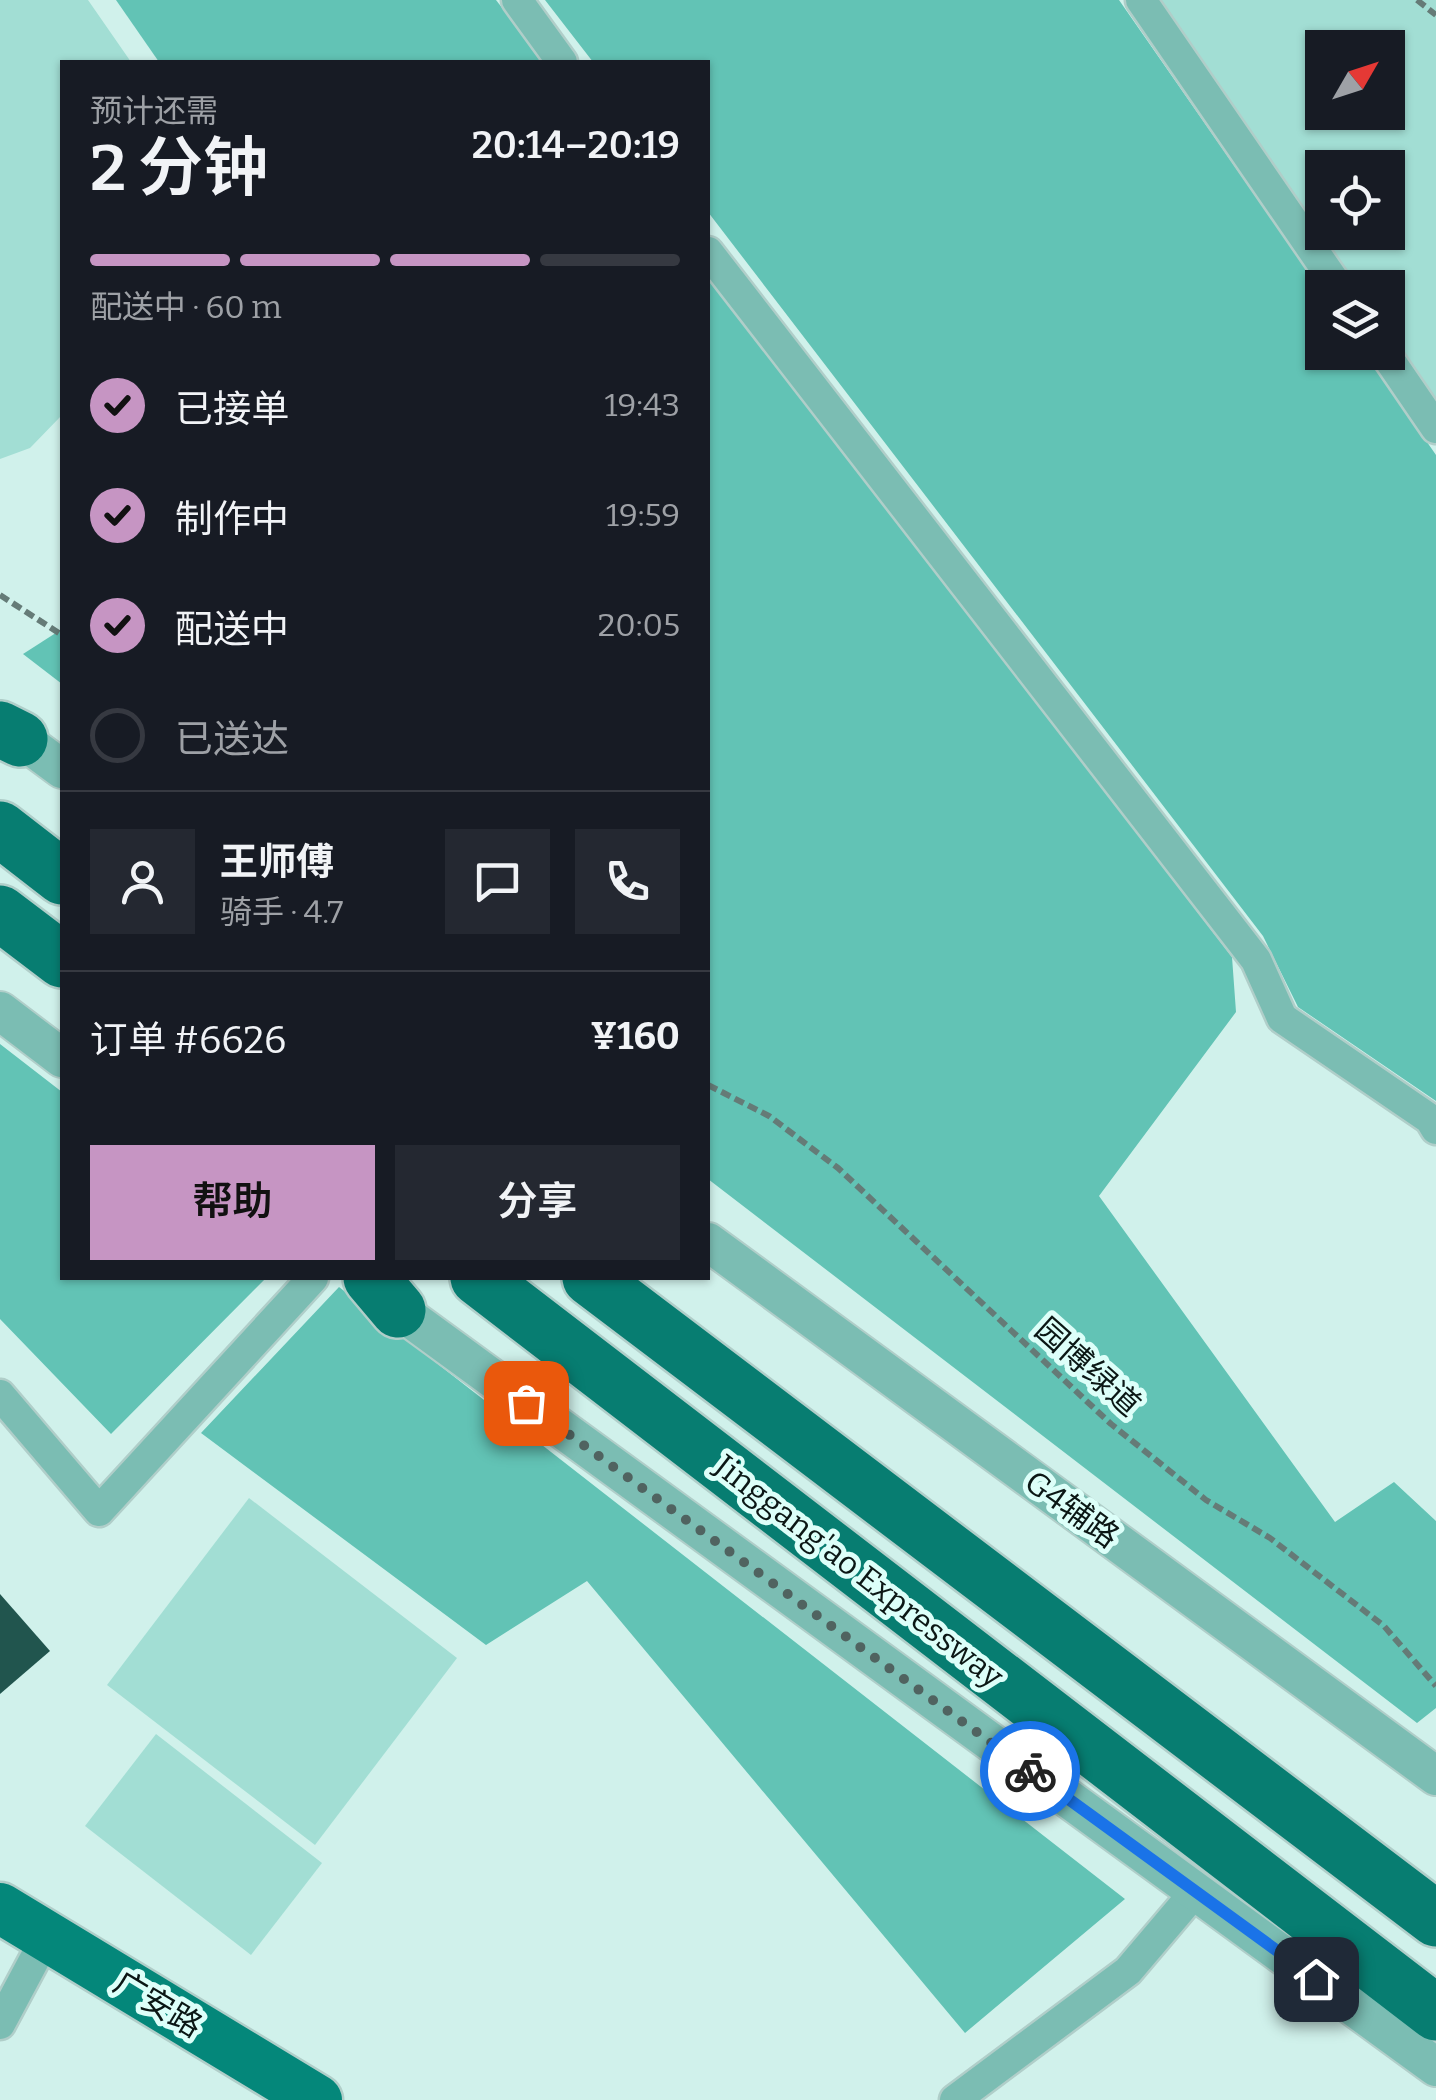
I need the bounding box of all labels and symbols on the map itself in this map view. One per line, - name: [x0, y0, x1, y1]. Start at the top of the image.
- north arrow: [1305, 30, 1405, 130]
- street label: 园博绿道: [1028, 1310, 1148, 1424]
- pin: [484, 1361, 569, 1446]
- street label: Jinggang'ao Expressway: [706, 1446, 1012, 1696]
- street label: G4辅路: [1018, 1462, 1126, 1556]
- courier: [980, 1721, 1080, 1821]
- pin: [1274, 1937, 1359, 2022]
- street label: 广安路: [107, 1963, 209, 2045]

